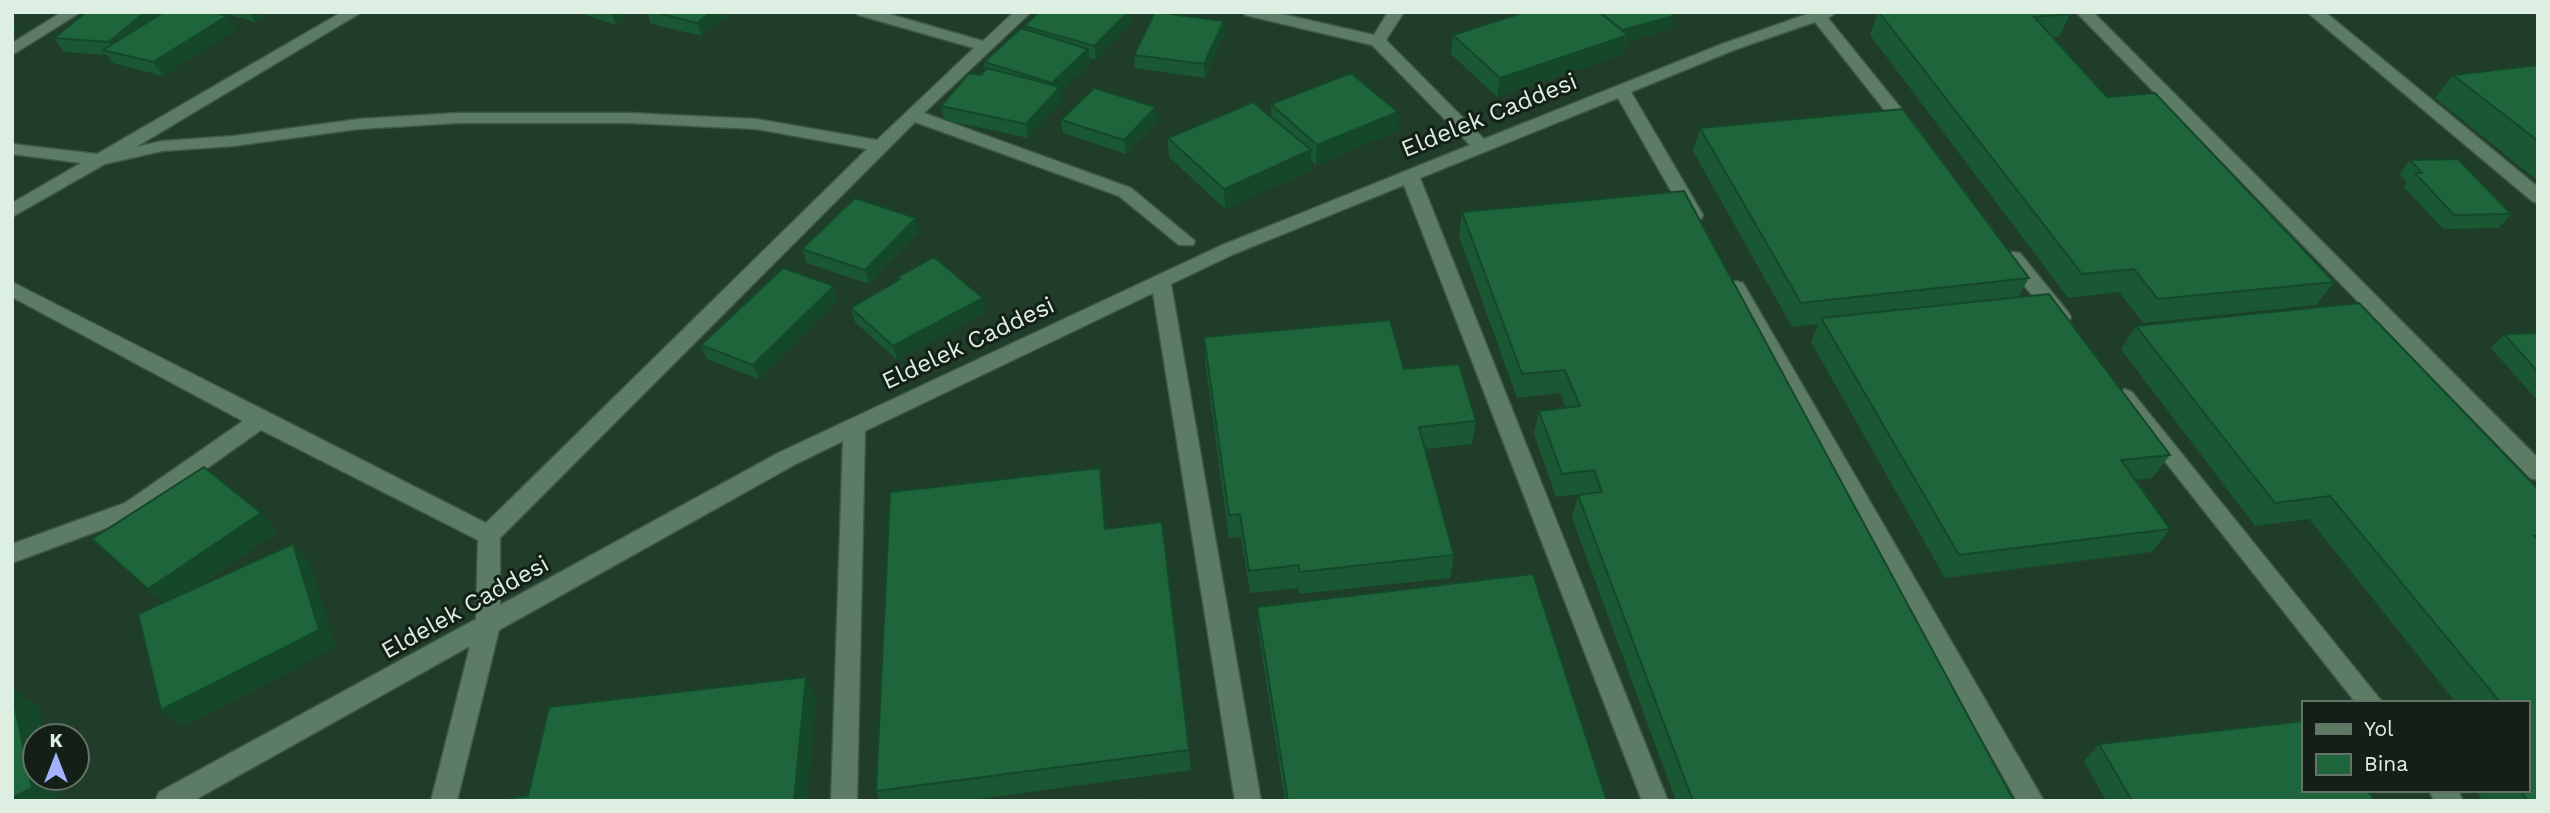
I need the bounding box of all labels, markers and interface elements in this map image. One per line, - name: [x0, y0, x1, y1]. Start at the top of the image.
- street label: Eldelek Caddesi: [1397, 67, 1581, 163]
- street label: Eldelek Caddesi: [877, 291, 1059, 395]
- street label: Eldelek Caddesi: [376, 549, 554, 665]
- legend: [2302, 701, 2529, 792]
- text: Yol: [2364, 716, 2394, 741]
- north arrow: [21, 722, 91, 792]
- text: K: [49, 729, 63, 752]
- text: Bina: [2364, 751, 2408, 776]

